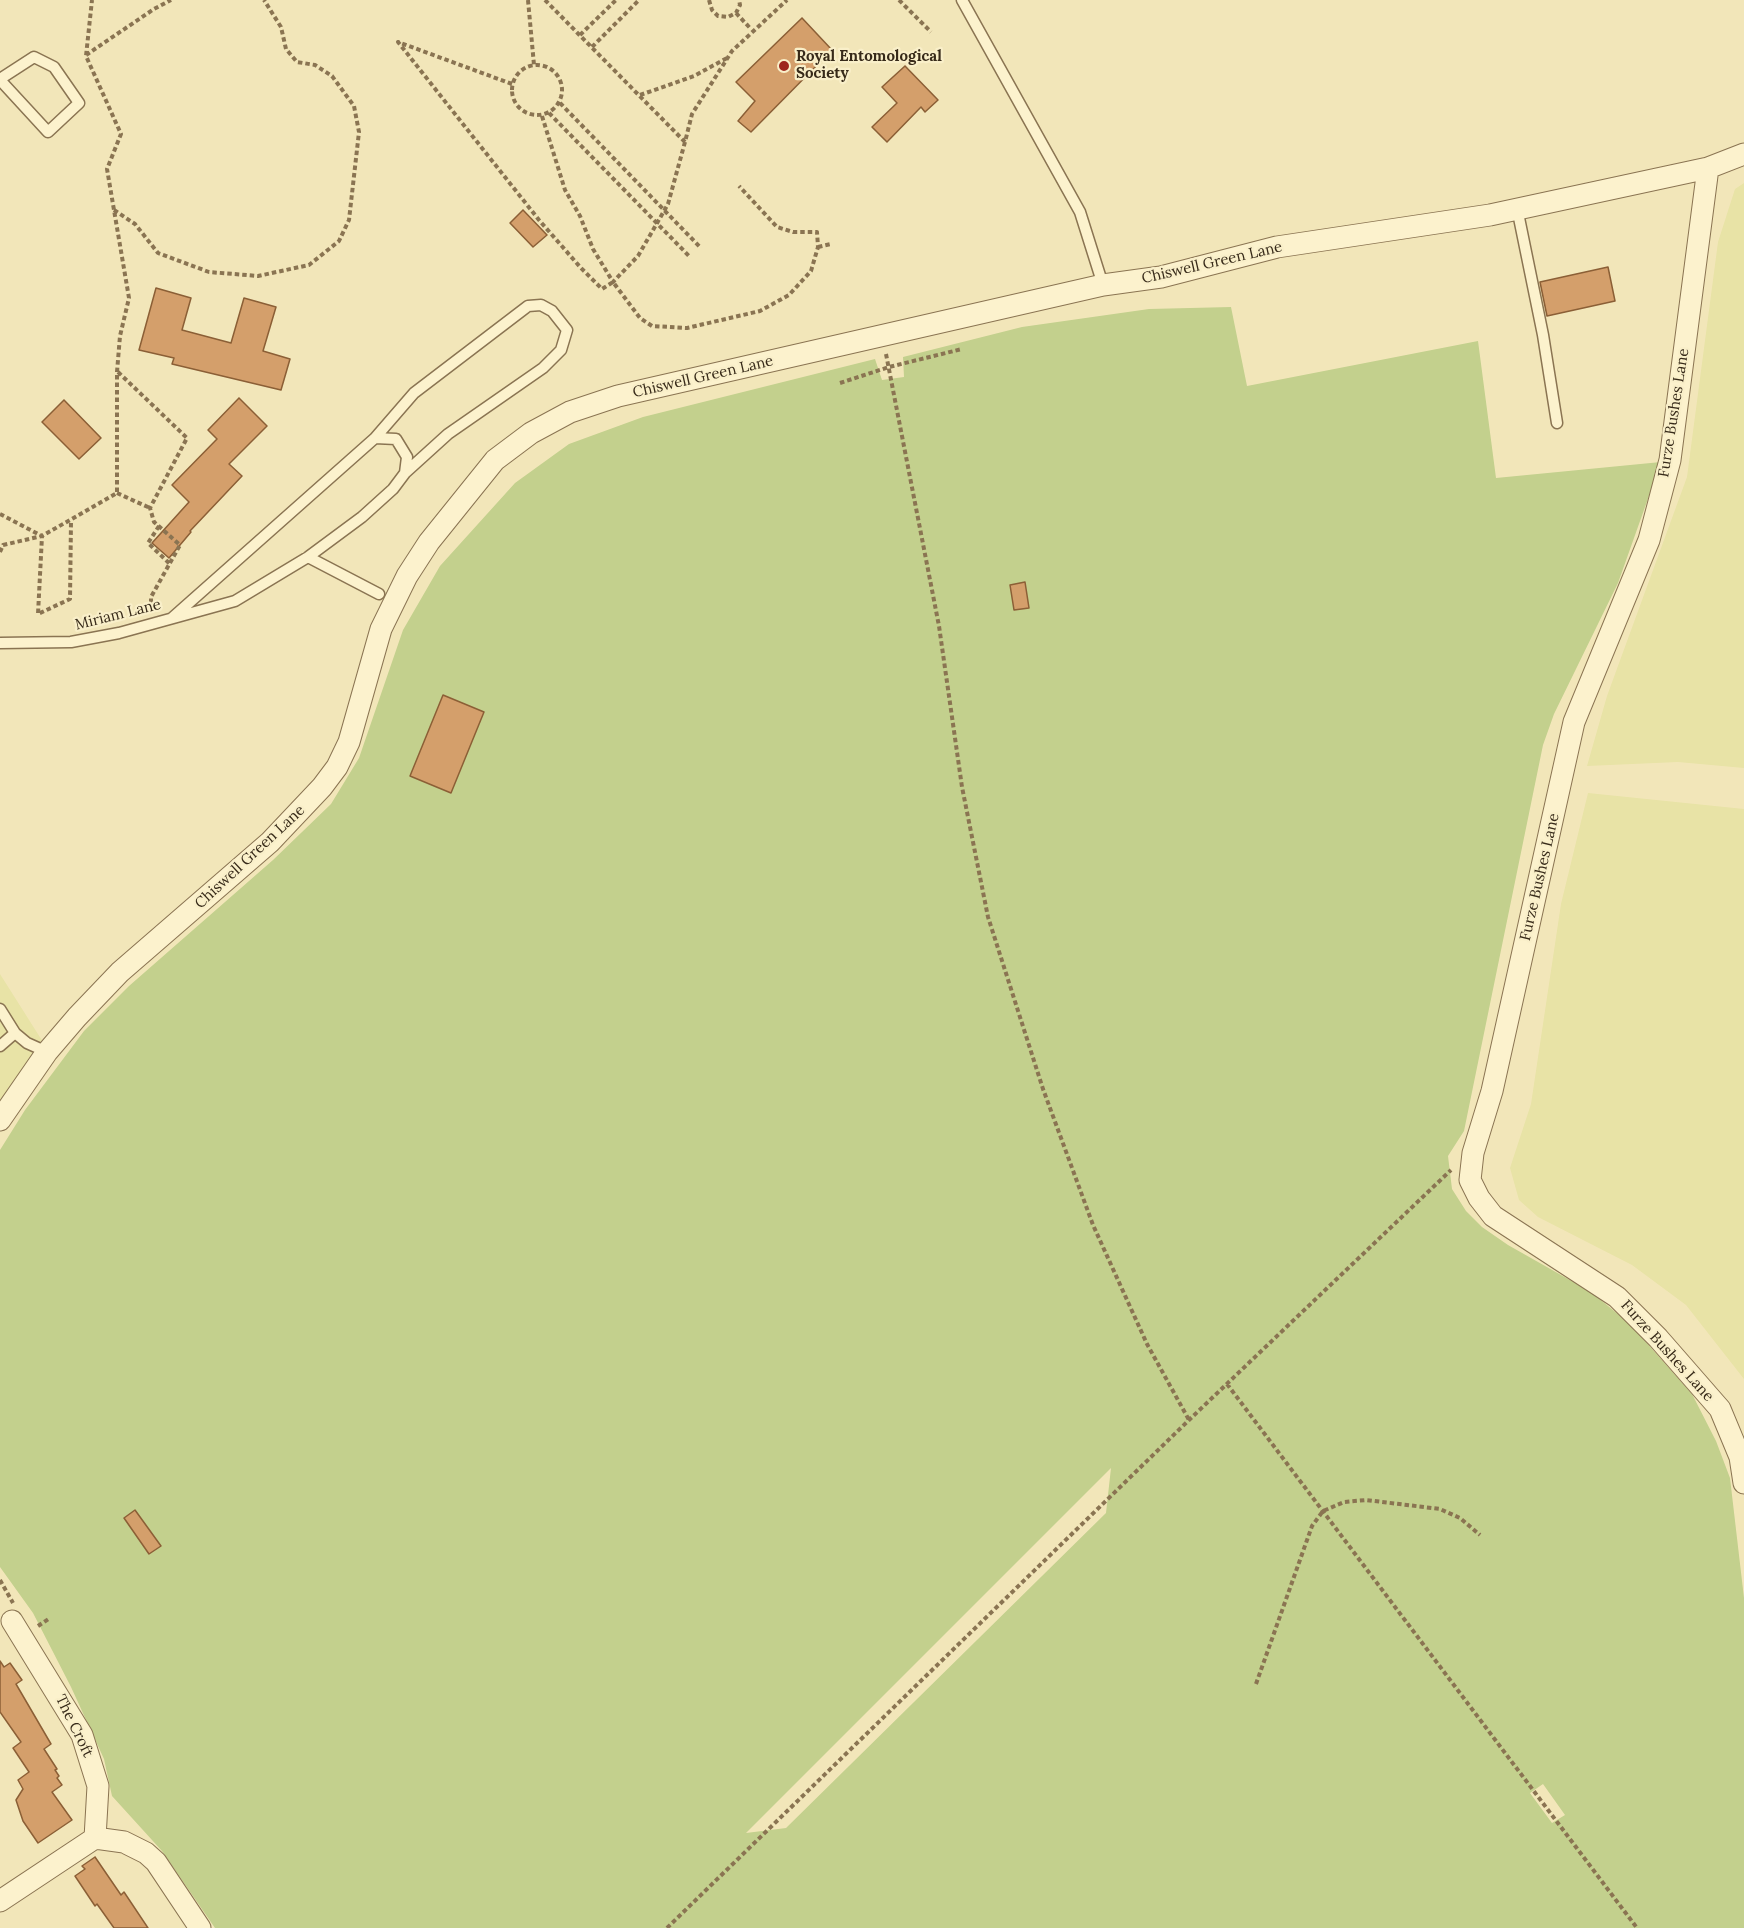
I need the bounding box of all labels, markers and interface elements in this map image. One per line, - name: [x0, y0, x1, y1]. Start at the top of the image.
- place label: Royal Entomological Society: [796, 48, 942, 83]
- marker: Royal Entomological Society: [777, 59, 791, 73]
- street label: Chiswell Green Lane: [1140, 238, 1284, 288]
- street label: Furze Bushes Lane: [1655, 347, 1693, 479]
- street label: Chiswell Green Lane: [631, 352, 775, 402]
- street label: Miriam Lane: [73, 596, 163, 634]
- street label: Chiswell Green Lane: [191, 801, 309, 913]
- street label: Furze Bushes Lane: [1517, 812, 1563, 942]
- street label: Furze Bushes Lane: [1617, 1297, 1717, 1405]
- street label: The Croft: [51, 1692, 97, 1760]

